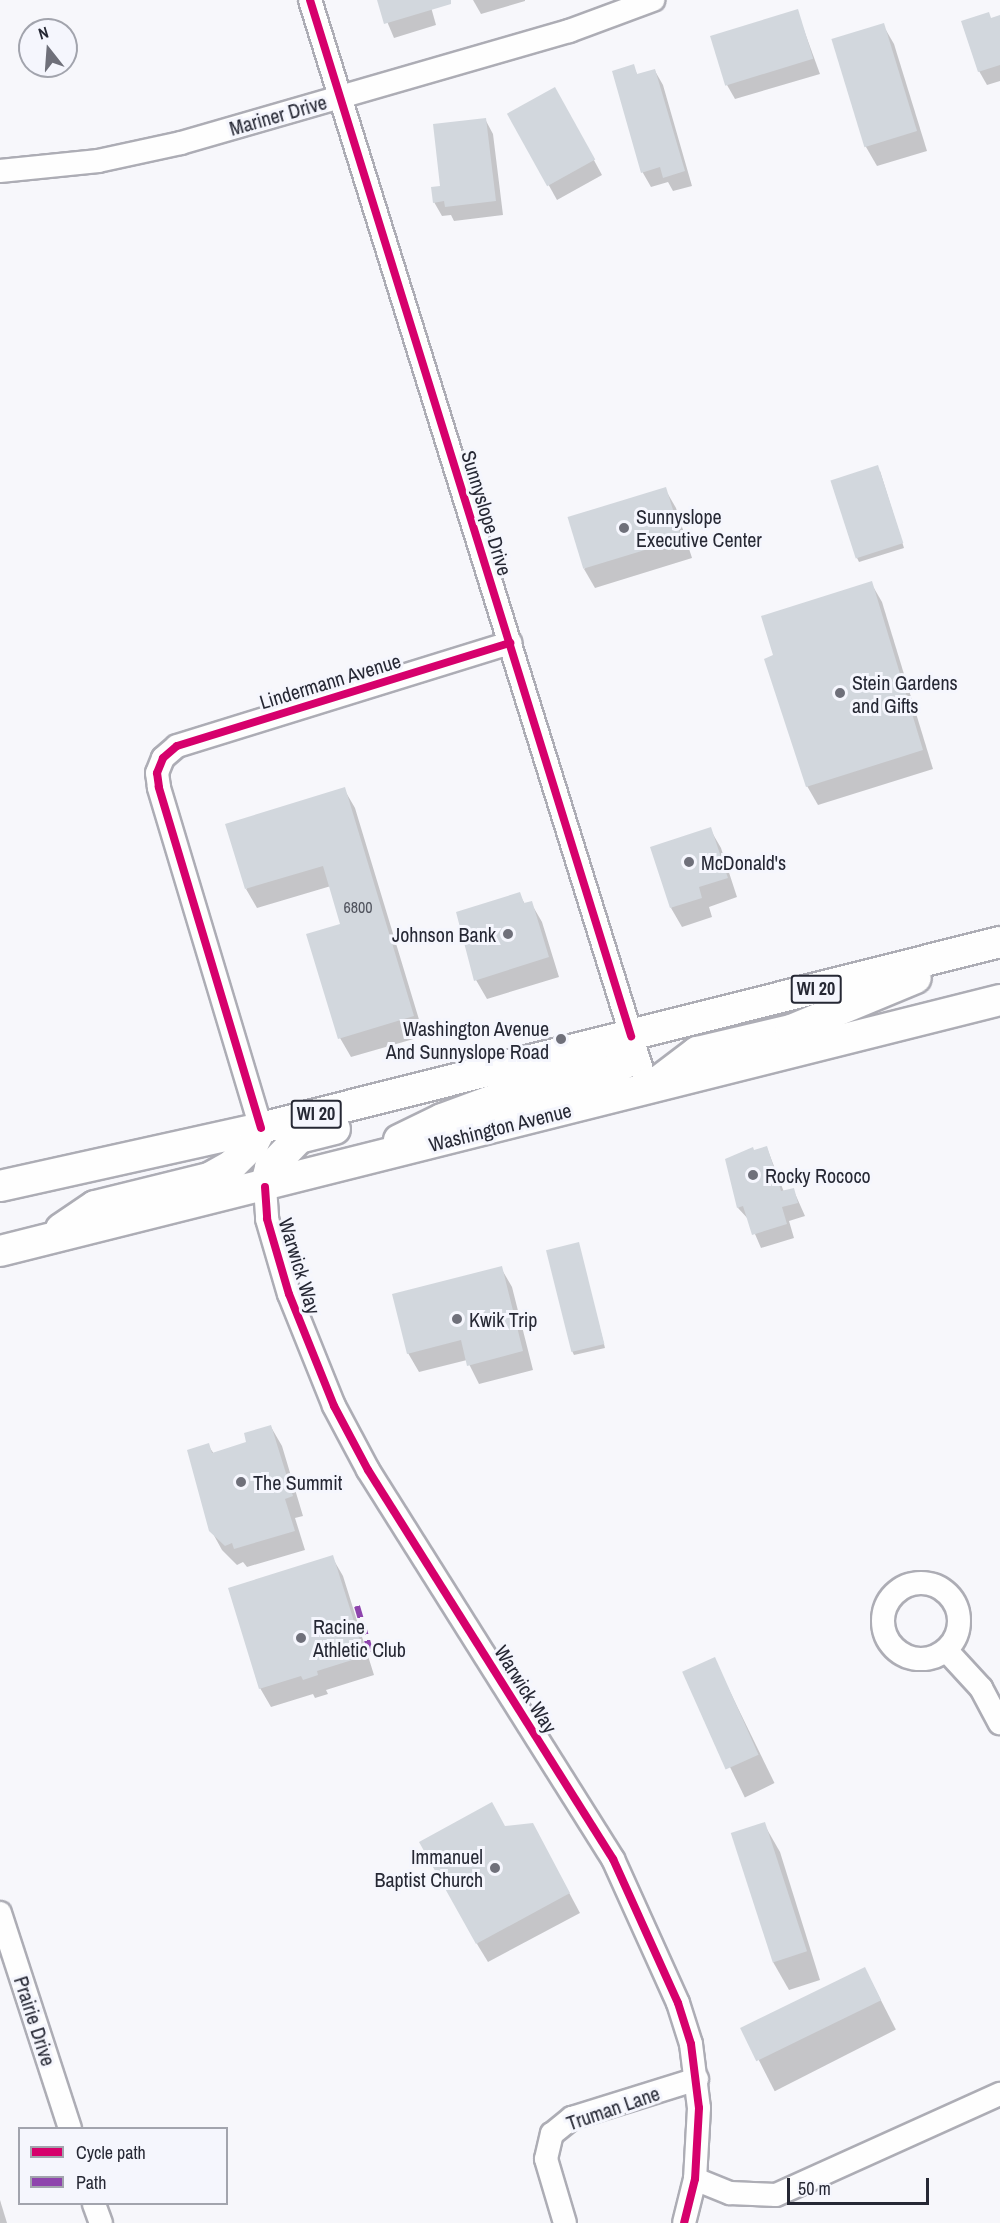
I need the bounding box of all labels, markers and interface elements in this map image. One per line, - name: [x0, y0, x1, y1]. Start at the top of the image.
- north arrow: [18, 18, 78, 78]
- text: N: [36, 21, 51, 45]
- street label: Mariner Drive: [227, 90, 329, 140]
- street label: Sunnyslope Drive: [457, 448, 517, 578]
- place label: Sunnyslope Executive Center: [636, 504, 762, 551]
- marker: Sunnyslope Executive Center: [617, 521, 631, 535]
- street label: Lindermann Avenue: [256, 648, 404, 714]
- place label: Stein Gardens and Gifts: [852, 670, 958, 717]
- marker: Stein Gardens and Gifts: [833, 686, 847, 700]
- place label: McDonald's: [701, 850, 786, 874]
- marker: McDonald's: [682, 855, 696, 869]
- house number: 6800: [343, 897, 373, 917]
- place label: Johnson Bank: [392, 922, 496, 946]
- marker: Johnson Bank: [501, 927, 515, 941]
- road number: WI 20: [790, 974, 842, 1004]
- place label: Washington Avenue And Sunnyslope Road: [386, 1016, 549, 1063]
- marker: Washington Avenue And Sunnyslope Road: [554, 1032, 568, 1046]
- street label: Washington Avenue: [426, 1098, 574, 1156]
- road number: WI 20: [290, 1099, 342, 1129]
- place label: Rocky Rococo: [765, 1163, 871, 1187]
- marker: Rocky Rococo: [746, 1168, 760, 1182]
- street label: Warwick Way: [274, 1215, 326, 1317]
- place label: Kwik Trip: [469, 1307, 538, 1331]
- marker: Kwik Trip: [450, 1312, 464, 1326]
- place label: The Summit: [253, 1470, 342, 1494]
- marker: The Summit: [234, 1475, 248, 1489]
- place label: Racine Athletic Club: [313, 1614, 406, 1661]
- marker: Racine Athletic Club: [294, 1631, 308, 1645]
- street label: Warwick Way: [490, 1641, 562, 1737]
- place label: Immanuel Baptist Church: [375, 1844, 483, 1891]
- marker: Immanuel Baptist Church: [488, 1861, 502, 1875]
- street label: Prairie Drive: [9, 1973, 61, 2069]
- street label: Truman Lane: [563, 2081, 663, 2135]
- legend: [18, 2127, 228, 2205]
- text: Cycle path: [76, 2140, 146, 2165]
- scale bar: [790, 2166, 932, 2204]
- text: Path: [76, 2170, 106, 2195]
- text: 50 m: [798, 2176, 831, 2201]

